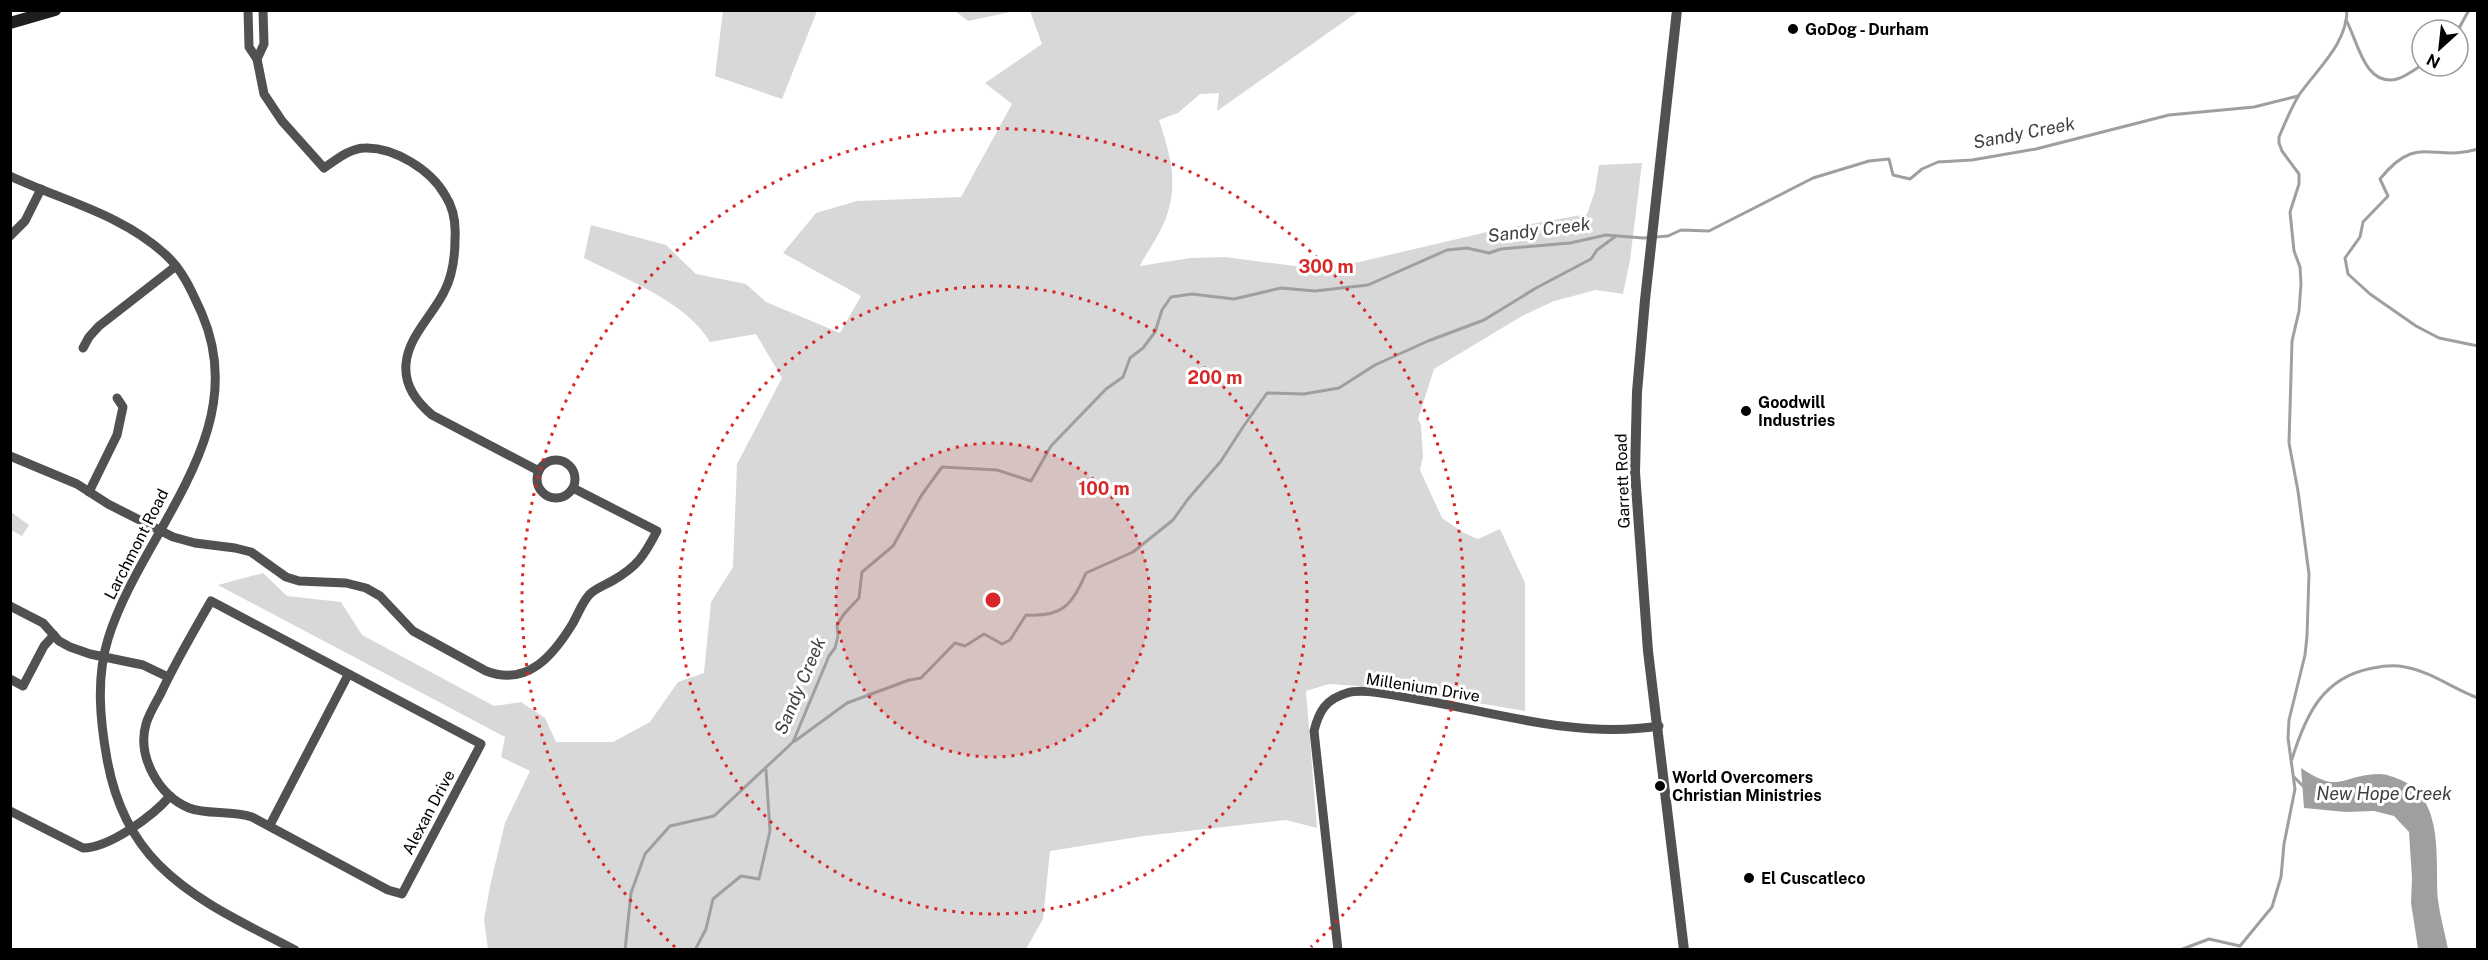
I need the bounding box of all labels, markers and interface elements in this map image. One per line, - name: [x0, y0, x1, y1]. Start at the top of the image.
- north arrow: [2410, 18, 2470, 78]
- place label: GoDog - Durham: [1805, 20, 1929, 39]
- marker: GoDog - Durham: [1786, 22, 1800, 36]
- text: N: [2424, 50, 2443, 72]
- water label: Sandy Creek: [1971, 112, 2077, 153]
- water label: Sandy Creek: [1486, 213, 1592, 246]
- text: 300 m: [1298, 256, 1354, 277]
- text: 200 m: [1188, 367, 1242, 388]
- place label: Goodwill Industries: [1758, 393, 1835, 430]
- marker: Goodwill Industries: [1739, 404, 1753, 418]
- street label: Garrett Road: [1611, 433, 1634, 529]
- text: 100 m: [1078, 478, 1130, 499]
- street label: Larchmont Road: [100, 486, 173, 603]
- centre of rings: [983, 590, 1003, 610]
- water label: Sandy Creek: [770, 634, 829, 737]
- street label: Millenium Drive: [1365, 669, 1481, 706]
- street label: Alexan Drive: [398, 767, 459, 858]
- place label: World Overcomers Christian Ministries: [1672, 768, 1822, 805]
- marker: World Overcomers Christian Ministries: [1653, 779, 1667, 793]
- water label: New Hope Creek: [2316, 783, 2452, 804]
- place label: El Cuscatleco: [1761, 869, 1865, 888]
- marker: El Cuscatleco: [1742, 871, 1756, 885]

